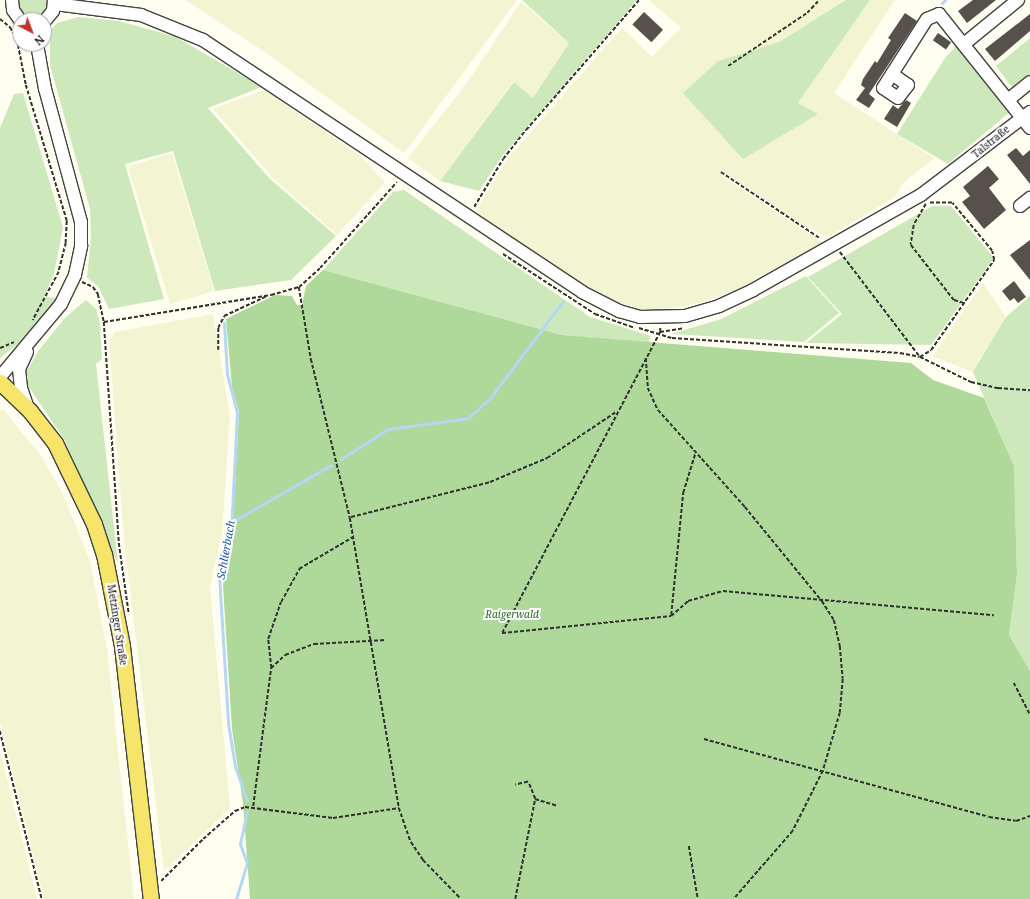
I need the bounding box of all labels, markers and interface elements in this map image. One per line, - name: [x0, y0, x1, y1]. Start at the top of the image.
- north arrow: [12, 12, 52, 52]
- text: N: [31, 32, 48, 49]
- street label: Talstraße: [970, 123, 1012, 161]
- water label: Schlierbach: [214, 519, 238, 581]
- street label: Metzinger Straße: [105, 584, 129, 666]
- park label: Raigerwald: [485, 609, 539, 621]

